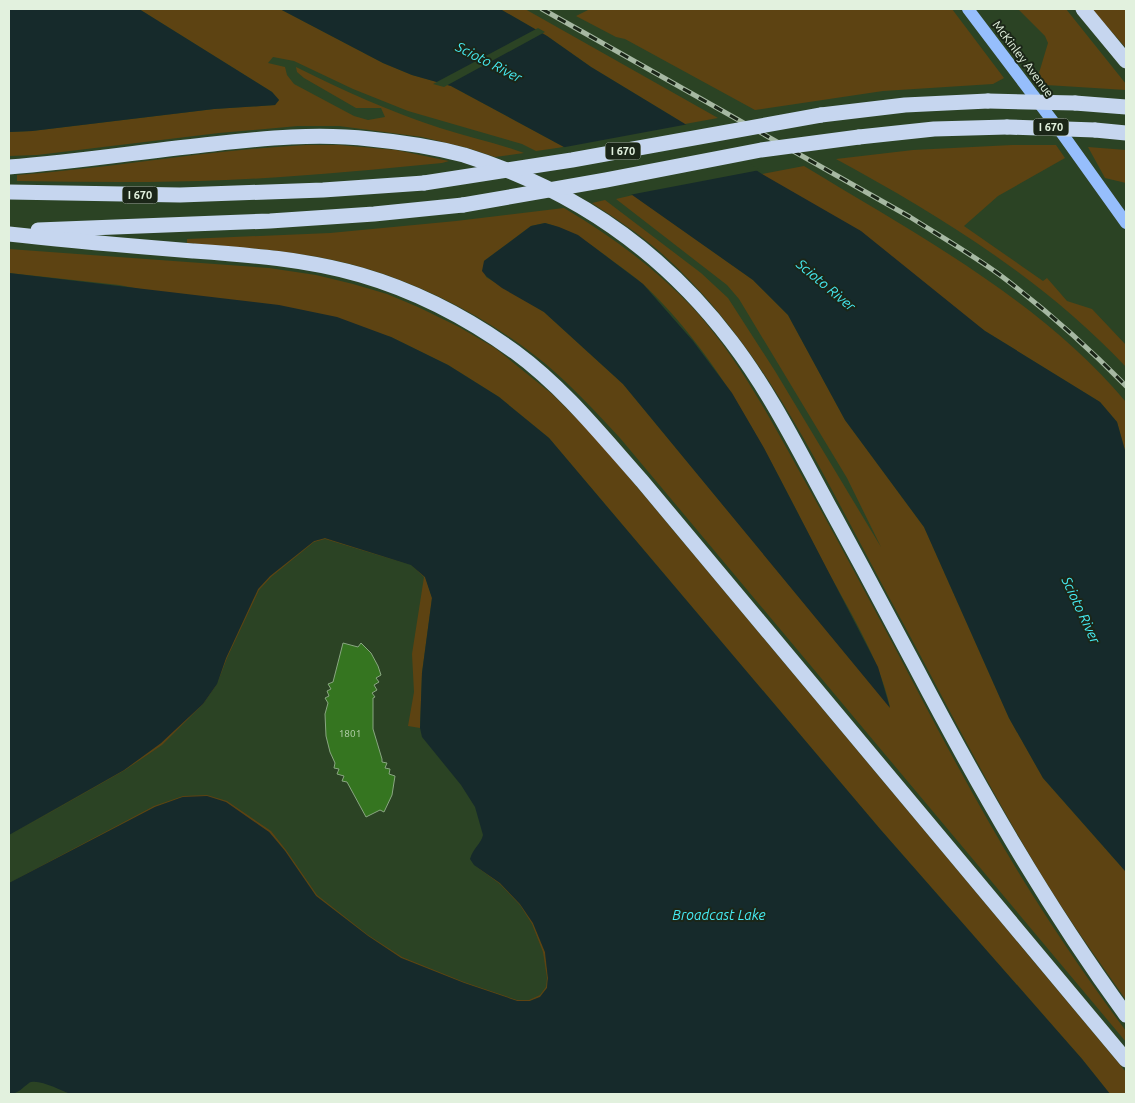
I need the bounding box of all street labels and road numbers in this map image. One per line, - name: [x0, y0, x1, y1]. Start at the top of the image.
- street label: McKinley Avenue: [991, 18, 1056, 99]
- road number: I 670: [1034, 118, 1068, 136]
- road number: I 670: [606, 142, 640, 160]
- road number: I 670: [122, 186, 158, 204]

